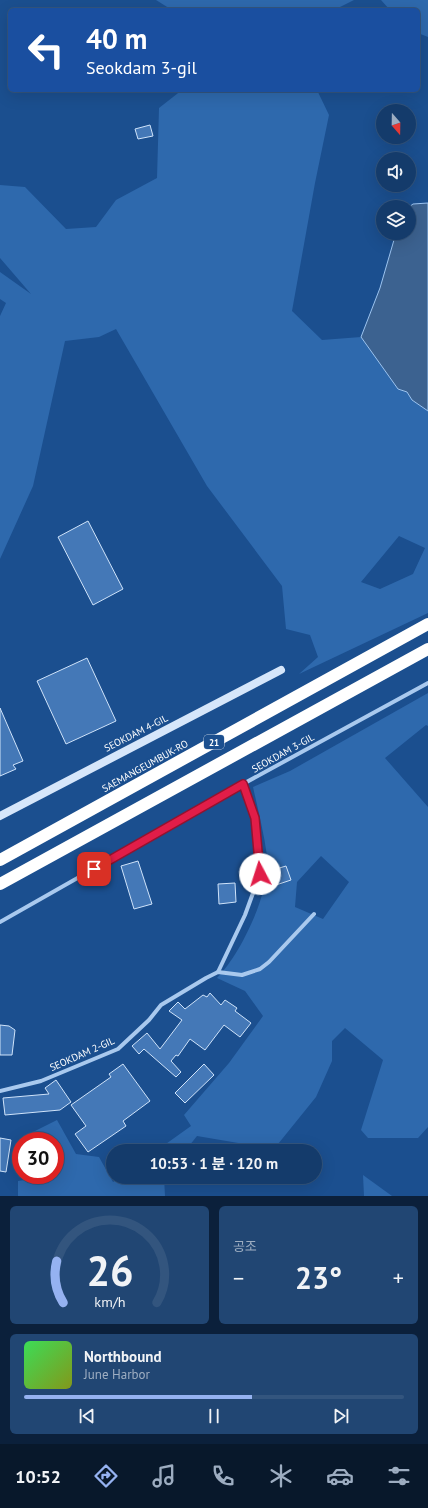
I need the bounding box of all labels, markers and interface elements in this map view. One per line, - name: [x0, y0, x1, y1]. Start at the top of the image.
- text: 40 m: [86, 20, 147, 57]
- icon: left: [20, 24, 72, 76]
- text: Seokdam 3-gil: [86, 56, 197, 79]
- north arrow: [376, 104, 416, 144]
- map controls: [376, 104, 416, 240]
- button: sound: [376, 152, 416, 192]
- button: layers: [376, 200, 416, 240]
- street label: SEOKDAM 4-GIL: [102, 711, 170, 755]
- street label: SEOKDAM 3-GIL: [249, 730, 317, 776]
- road number: 21: [204, 735, 224, 749]
- street label: SAEMANGEUMBUK-RO: [100, 737, 191, 795]
- pin: [77, 852, 111, 886]
- position arrow: [239, 853, 281, 895]
- icon: arrive: [83, 858, 105, 880]
- street label: SEOKDAM 2-GIL: [48, 1034, 116, 1074]
- speed limit sign: 30: [12, 1132, 64, 1184]
- text: 10:53 · 1 분 · 120 m: [150, 1154, 278, 1173]
- text: 공조: [233, 1238, 257, 1255]
- text: 26: [86, 1244, 133, 1297]
- text: 23°: [295, 1258, 342, 1297]
- text: −: [233, 1264, 244, 1292]
- text: +: [393, 1264, 404, 1292]
- text: km/h: [94, 1292, 125, 1311]
- text: Northbound: [84, 1347, 161, 1366]
- text: June Harbor: [84, 1366, 150, 1383]
- icon: previous: [76, 1405, 98, 1427]
- icon: pause: [203, 1405, 225, 1427]
- icon: next: [330, 1405, 352, 1427]
- icon: directions: [92, 1462, 120, 1490]
- icon: music: [150, 1462, 178, 1490]
- icon: phone: [209, 1462, 237, 1490]
- icon: climate: [267, 1462, 295, 1490]
- icon: car: [326, 1462, 354, 1490]
- icon: filters: [385, 1462, 413, 1490]
- text: 10:52: [15, 1465, 61, 1488]

